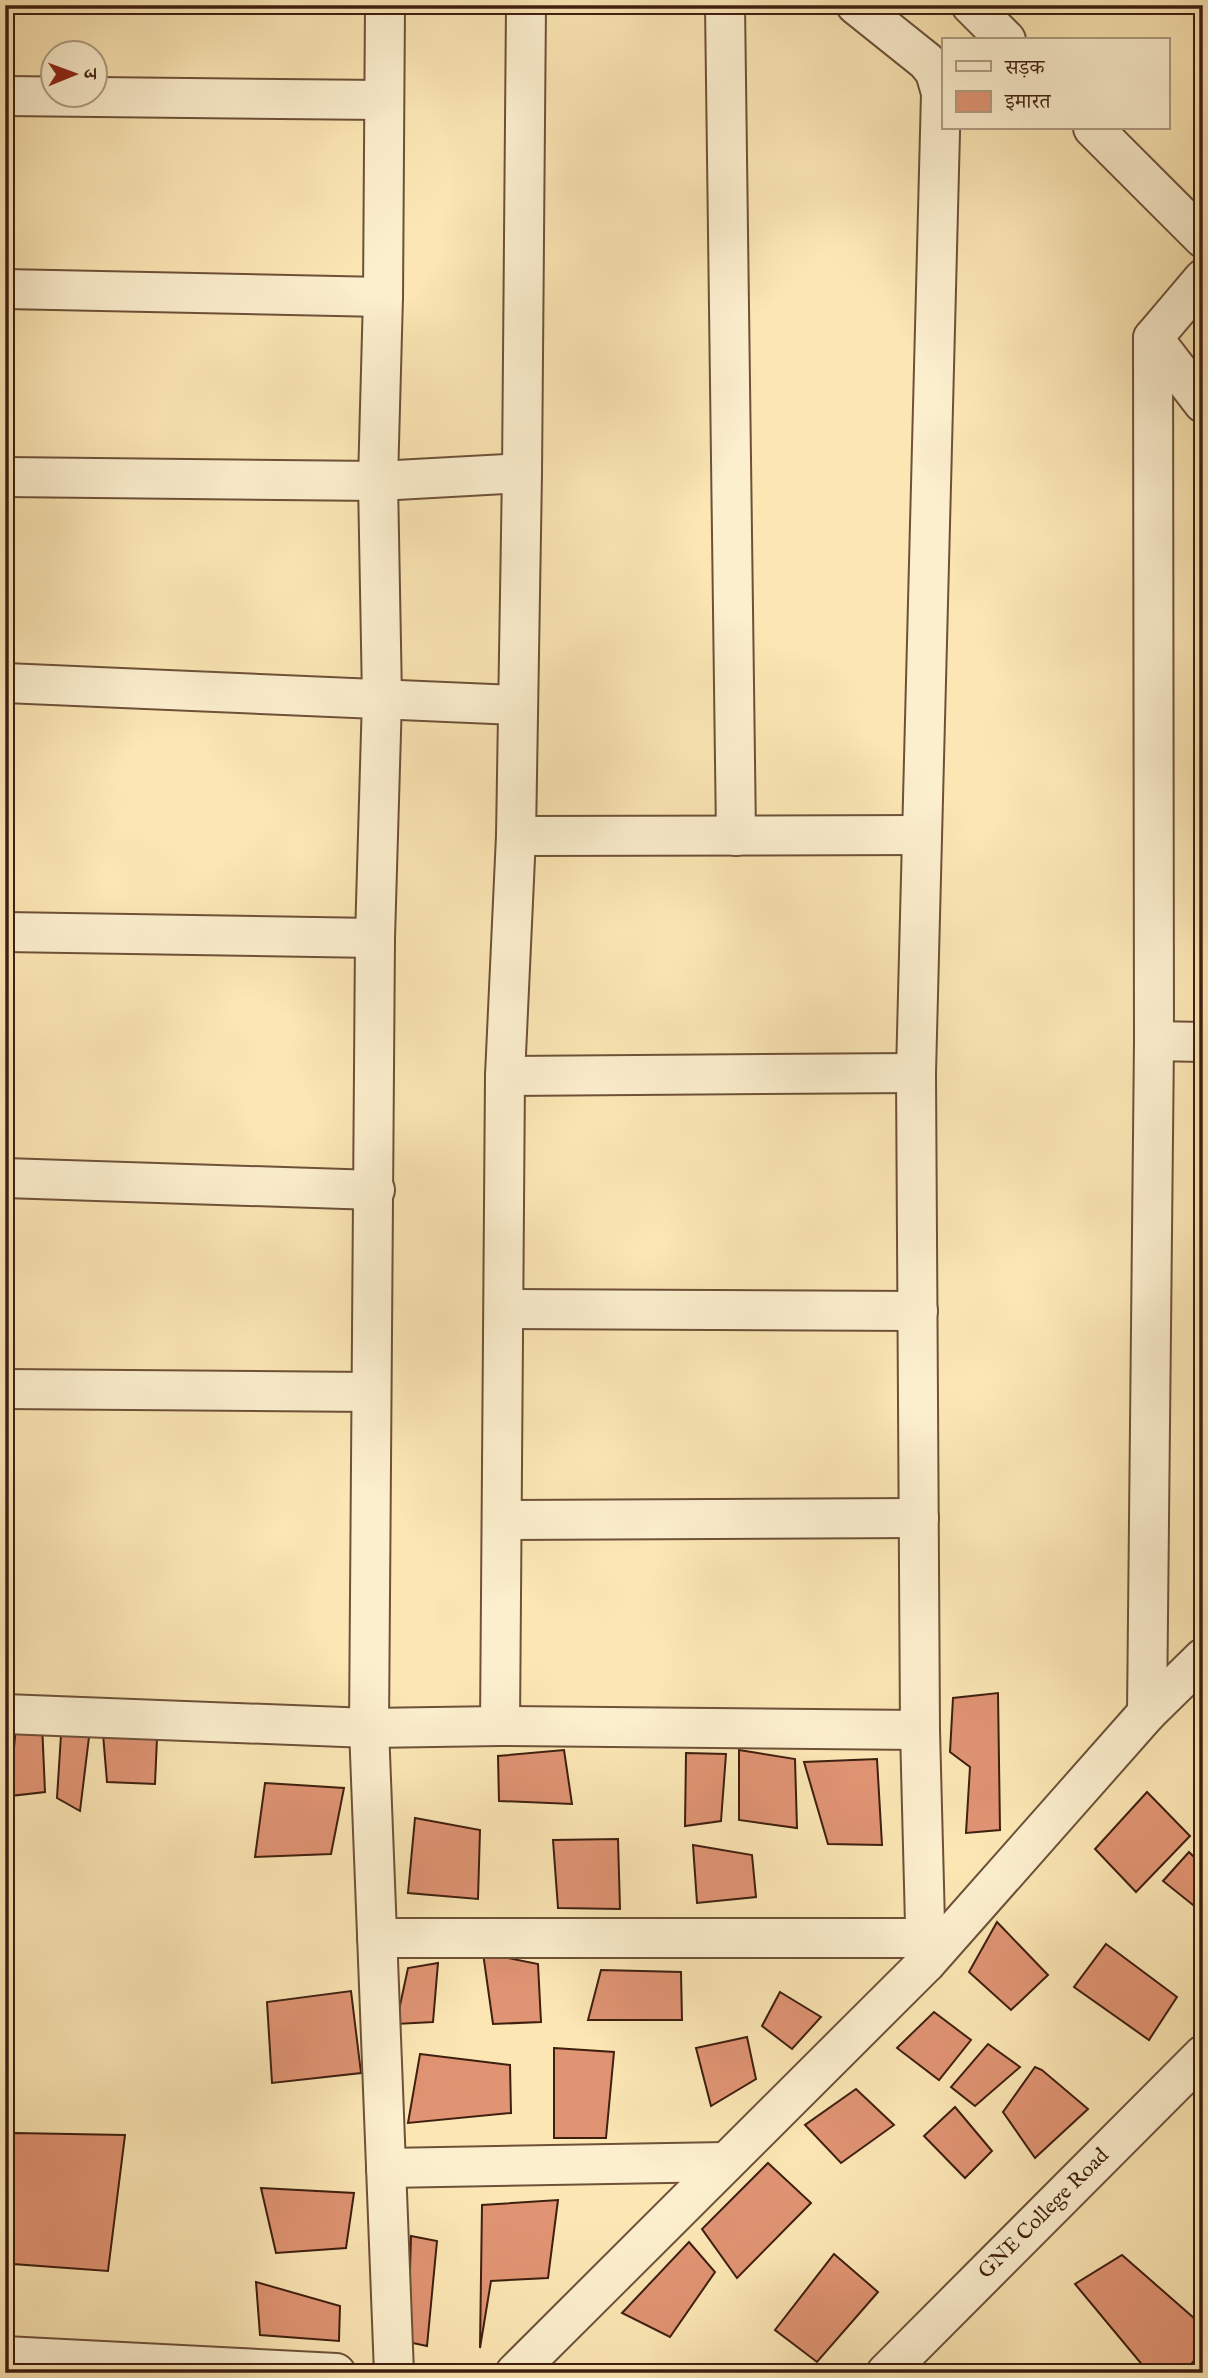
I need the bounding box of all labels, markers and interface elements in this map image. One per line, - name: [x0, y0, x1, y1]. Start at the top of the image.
- north arrow: [38, 38, 108, 108]
- legend: [942, 38, 1170, 130]
- text: सड़क: [1004, 55, 1045, 82]
- text: उ: [77, 67, 101, 80]
- text: इमारत: [1004, 89, 1052, 116]
- street label: GNE College Road: [973, 2142, 1116, 2285]

